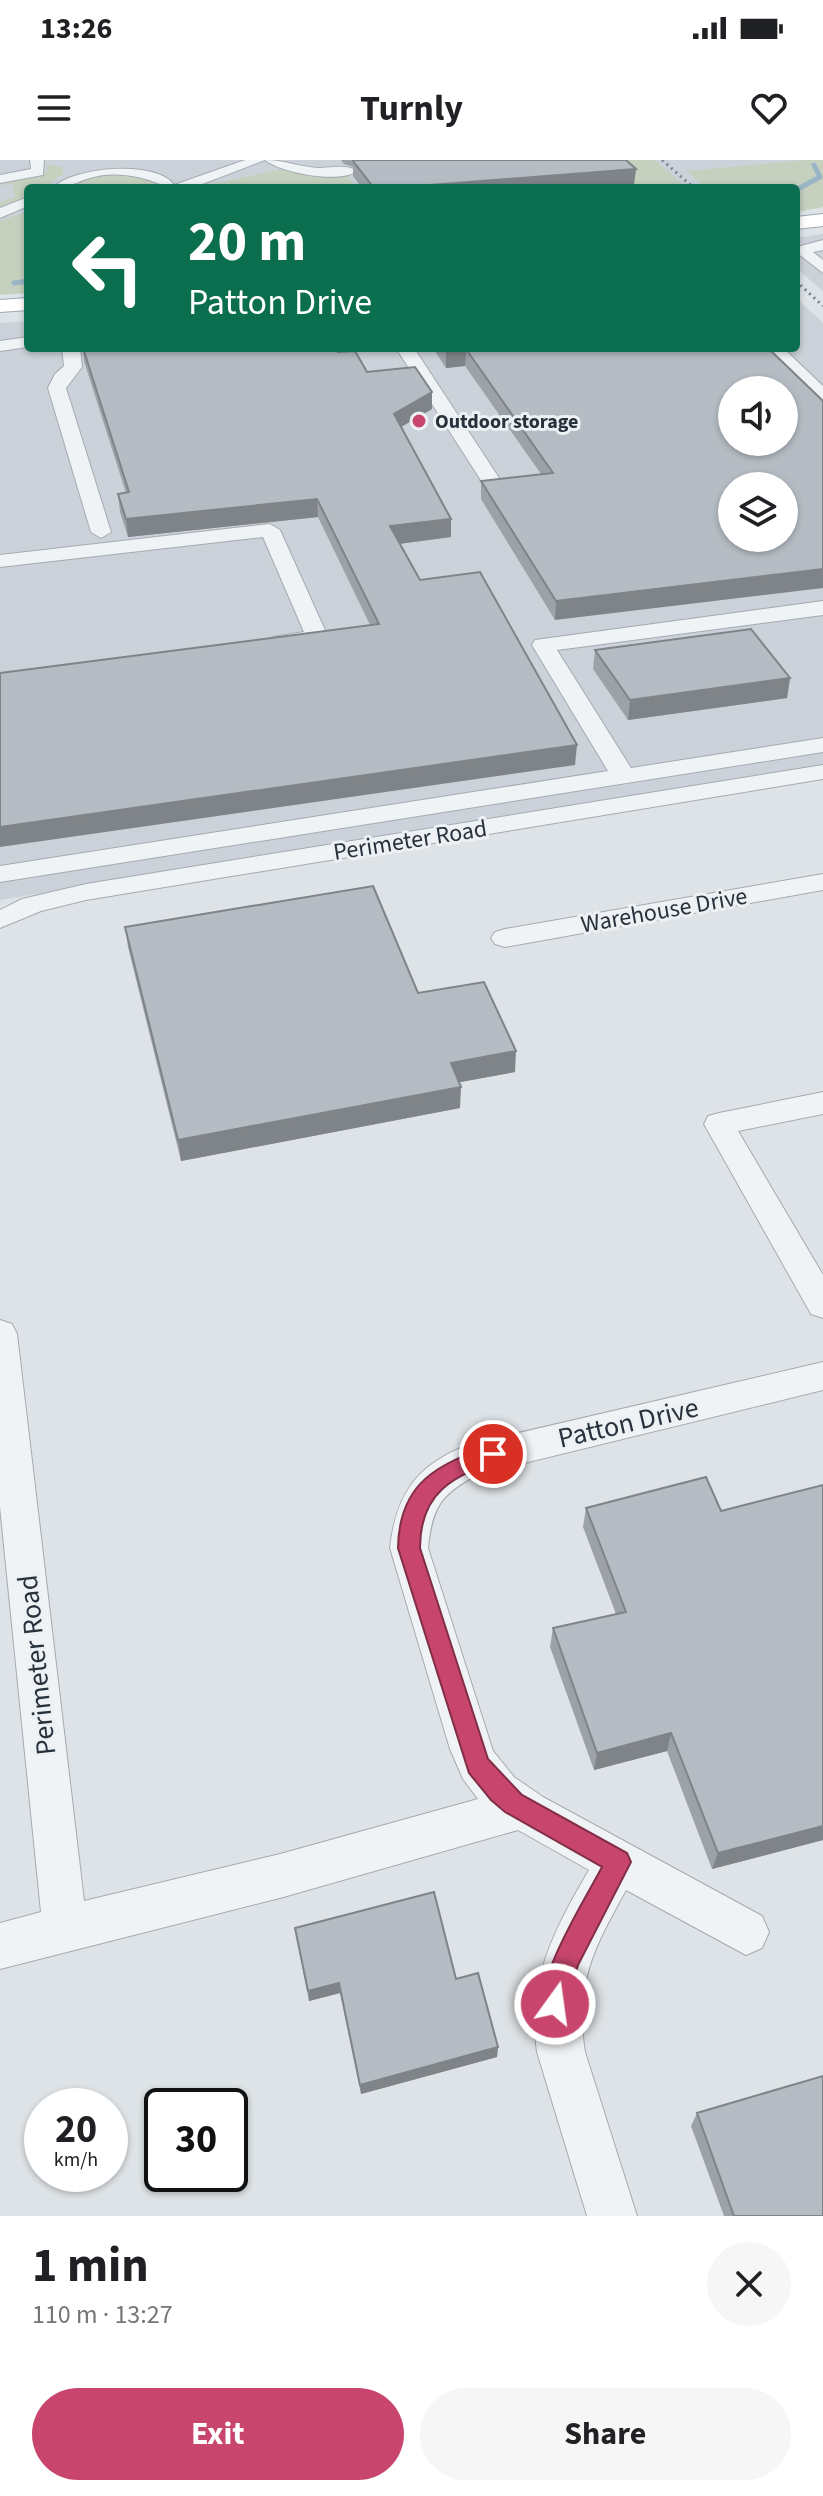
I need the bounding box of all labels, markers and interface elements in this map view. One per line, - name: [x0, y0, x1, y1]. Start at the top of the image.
- text: 13:26: [40, 7, 112, 50]
- text: Turnly: [360, 83, 463, 134]
- icon: menu: [32, 86, 76, 130]
- icon: heart: [747, 86, 791, 130]
- text: 20 m: [188, 203, 306, 282]
- icon: left: [56, 216, 160, 320]
- text: Patton Drive: [188, 277, 372, 328]
- map controls: [718, 376, 798, 552]
- button: sound: [718, 376, 798, 456]
- place label: Outdoor storage: [435, 408, 578, 436]
- marker: Outdoor storage: [410, 412, 428, 430]
- button: layers: [718, 472, 798, 552]
- street label: Perimeter Road: [331, 811, 489, 870]
- street label: Warehouse Drive: [578, 879, 750, 942]
- street label: Patton Drive: [554, 1387, 702, 1459]
- pin: [459, 1420, 527, 1488]
- icon: arrive: [471, 1432, 515, 1476]
- street label: Perimeter Road: [8, 1573, 66, 1757]
- position arrow: [513, 1962, 597, 2046]
- speed limit sign: 30: [144, 2088, 248, 2192]
- text: 20: [55, 2101, 97, 2158]
- text: km/h: [54, 2146, 98, 2174]
- text: 1 min: [32, 2232, 149, 2300]
- button: close: [707, 2242, 791, 2326]
- text: 110 m · 13:27: [32, 2296, 173, 2333]
- button: Exit: [32, 2388, 404, 2480]
- button: Share: [420, 2388, 791, 2480]

